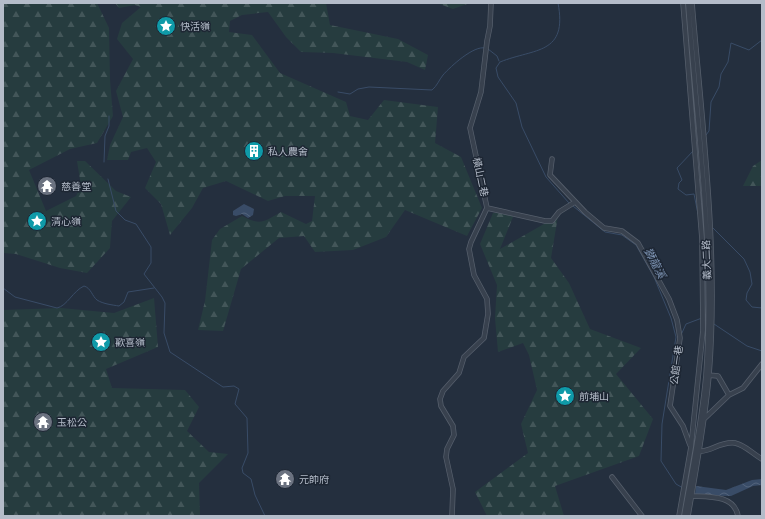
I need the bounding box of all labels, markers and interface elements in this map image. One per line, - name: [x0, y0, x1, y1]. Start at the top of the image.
- place icon: 快活嶺: [155, 15, 177, 37]
- place label: 快活嶺: [180, 20, 210, 33]
- building icon: 私人農舍: [243, 140, 265, 162]
- place label: 私人農舍: [268, 145, 308, 158]
- street label: 橫山二巷: [470, 156, 491, 198]
- temple icon: 慈善堂: [36, 175, 58, 197]
- place label: 慈善堂: [61, 180, 91, 193]
- place icon: 清心嶺: [26, 210, 48, 232]
- place label: 清心嶺: [51, 215, 81, 228]
- street label: 義大二路: [699, 240, 714, 280]
- water label: 獅龍溪: [641, 245, 670, 283]
- place icon: 歡喜嶺: [90, 331, 112, 353]
- place label: 歡喜嶺: [115, 336, 145, 349]
- street label: 公館一巷: [667, 344, 686, 386]
- place icon: 前埔山: [554, 385, 576, 407]
- place label: 前埔山: [579, 390, 609, 403]
- temple icon: 玉松公: [32, 411, 54, 433]
- place label: 玉松公: [57, 416, 87, 429]
- temple icon: 元帥府: [274, 468, 296, 490]
- place label: 元帥府: [299, 473, 329, 486]

